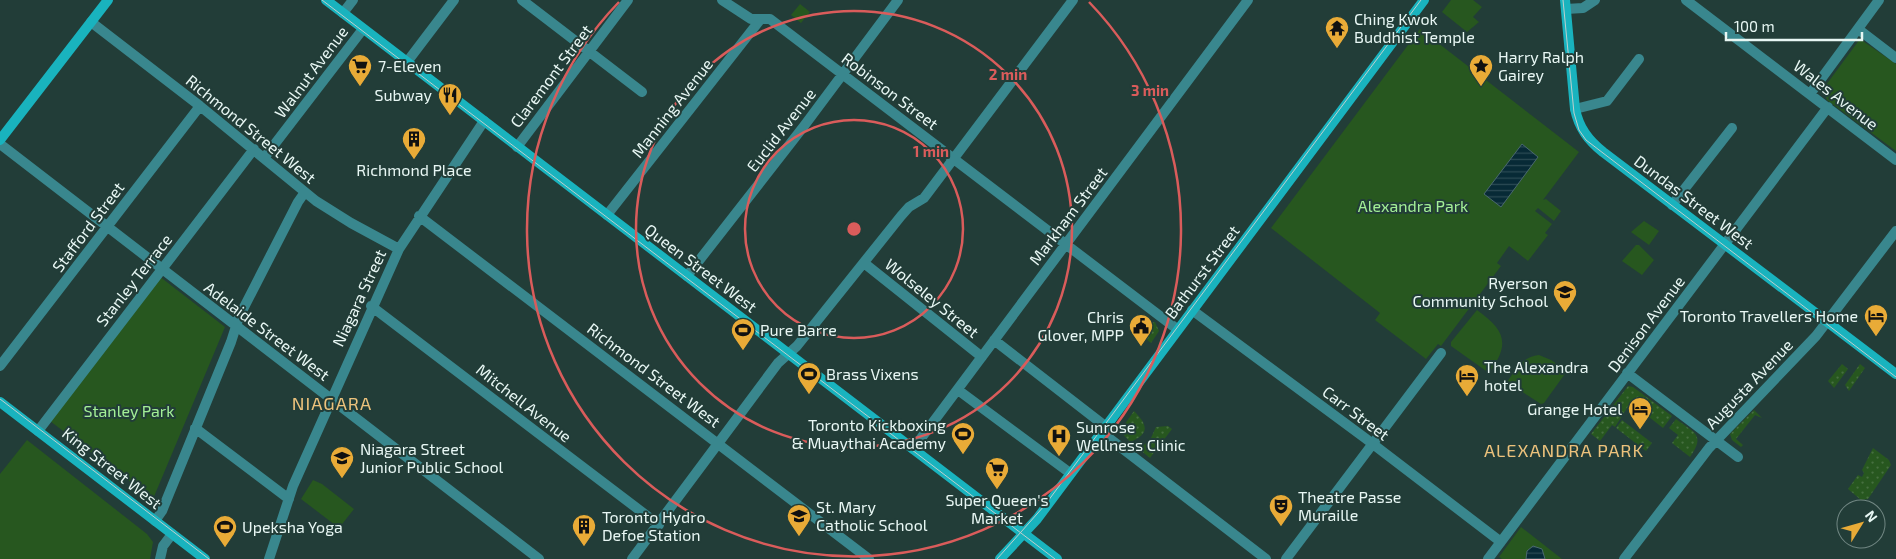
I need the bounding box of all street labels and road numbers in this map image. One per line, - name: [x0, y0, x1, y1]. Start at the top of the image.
- street label: Claremont Street: [506, 20, 595, 131]
- street label: Walnut Avenue: [270, 22, 351, 121]
- street label: Robinson Street: [838, 48, 942, 133]
- street label: Manning Avenue: [627, 54, 716, 161]
- street label: Wales Avenue: [1790, 56, 1882, 134]
- street label: Richmond Street West: [183, 70, 320, 187]
- street label: Euclid Avenue: [742, 84, 819, 175]
- street label: Dundas Street West: [1631, 151, 1758, 253]
- street label: Markham Street: [1025, 163, 1111, 268]
- street label: Stafford Street: [48, 178, 128, 275]
- street label: Queen Street West: [641, 219, 761, 317]
- street label: Bathurst Street: [1160, 221, 1243, 322]
- street label: Stanley Terrace: [92, 230, 175, 330]
- street label: Niagara Street: [328, 246, 389, 349]
- street label: Wolseley Street: [882, 254, 983, 341]
- street label: Denison Avenue: [1603, 272, 1688, 376]
- street label: Adelaide Street West: [201, 277, 334, 384]
- street label: Richmond Street West: [584, 318, 725, 431]
- street label: Augusta Avenue: [1701, 335, 1796, 432]
- street label: Mitchell Avenue: [473, 359, 576, 446]
- street label: Carr Street: [1319, 381, 1393, 444]
- street label: King Street West: [59, 423, 166, 512]

